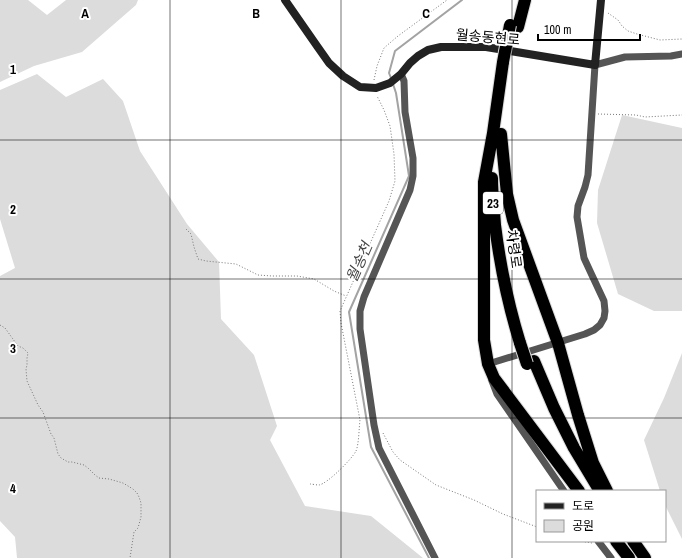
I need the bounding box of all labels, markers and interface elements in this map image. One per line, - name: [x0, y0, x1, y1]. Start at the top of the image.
- text: A: [81, 5, 89, 22]
- text: B: [252, 5, 260, 22]
- text: C: [422, 5, 430, 22]
- scale bar: [538, 16, 640, 42]
- text: 100 m: [544, 22, 571, 38]
- street label: 월송동현로: [455, 25, 521, 49]
- text: 1: [10, 61, 16, 78]
- road number: 23: [483, 192, 503, 214]
- text: 2: [10, 201, 16, 218]
- street label: 차령로: [502, 229, 526, 270]
- water label: 월송천: [341, 237, 378, 285]
- text: 3: [10, 340, 16, 357]
- text: 4: [10, 480, 16, 497]
- legend: [536, 490, 666, 542]
- text: 도로: [572, 498, 594, 514]
- text: 공원: [572, 518, 594, 534]

